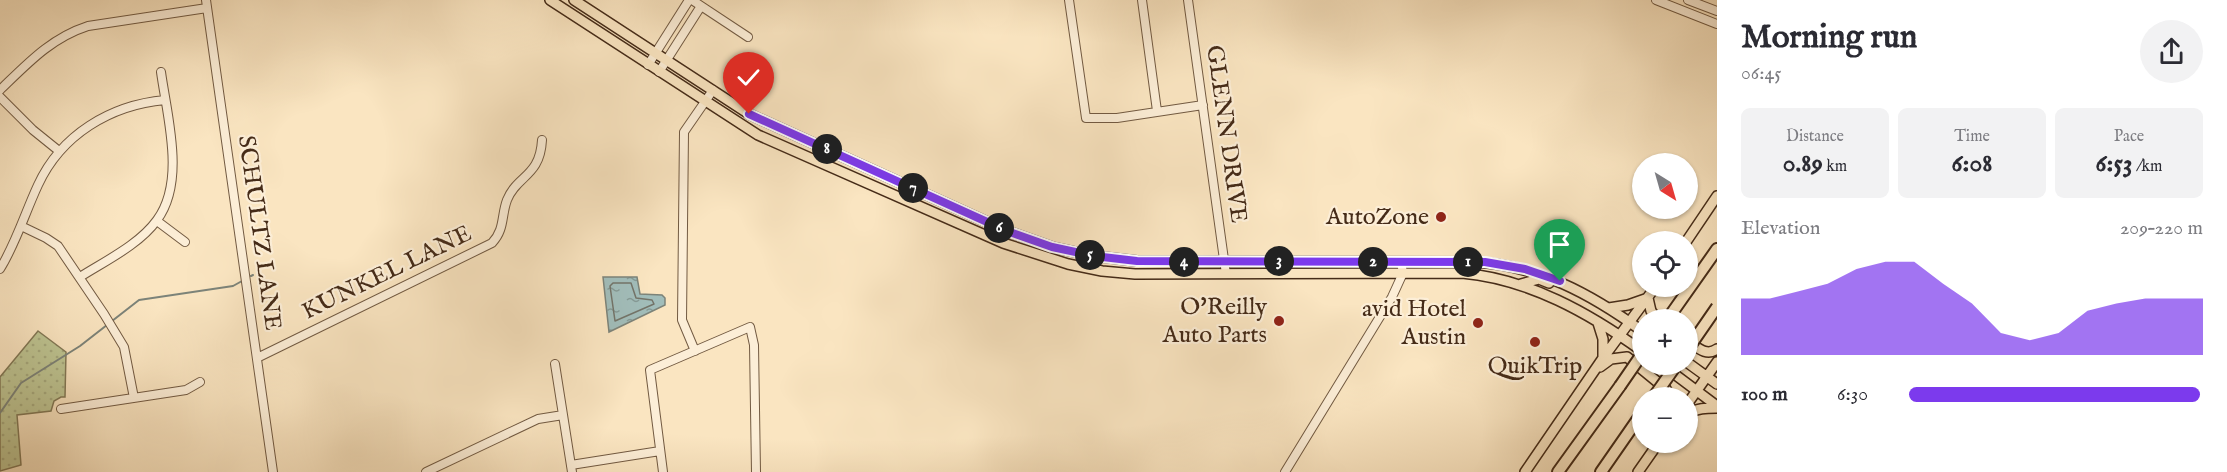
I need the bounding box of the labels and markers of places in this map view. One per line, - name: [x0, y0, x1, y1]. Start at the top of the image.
- pin: [723, 52, 774, 114]
- pin: 8: [812, 134, 842, 164]
- pin: 7: [898, 173, 928, 203]
- place label: AutoZone: [1325, 202, 1429, 233]
- marker: AutoZone: [1434, 210, 1448, 224]
- pin: 6: [984, 213, 1014, 243]
- pin: [1534, 219, 1585, 281]
- pin: 5: [1075, 240, 1105, 270]
- pin: 3: [1264, 246, 1294, 276]
- pin: 4: [1169, 247, 1199, 277]
- pin: 2: [1358, 247, 1388, 277]
- pin: 1: [1453, 247, 1483, 277]
- place label: O'Reilly Auto Parts: [1161, 292, 1267, 351]
- place label: avid Hotel Austin: [1362, 294, 1466, 353]
- marker: O'Reilly Auto Parts: [1272, 314, 1286, 328]
- marker: avid Hotel Austin: [1471, 316, 1485, 330]
- marker: QuikTrip: [1528, 335, 1542, 349]
- place label: QuikTrip: [1488, 351, 1582, 382]

